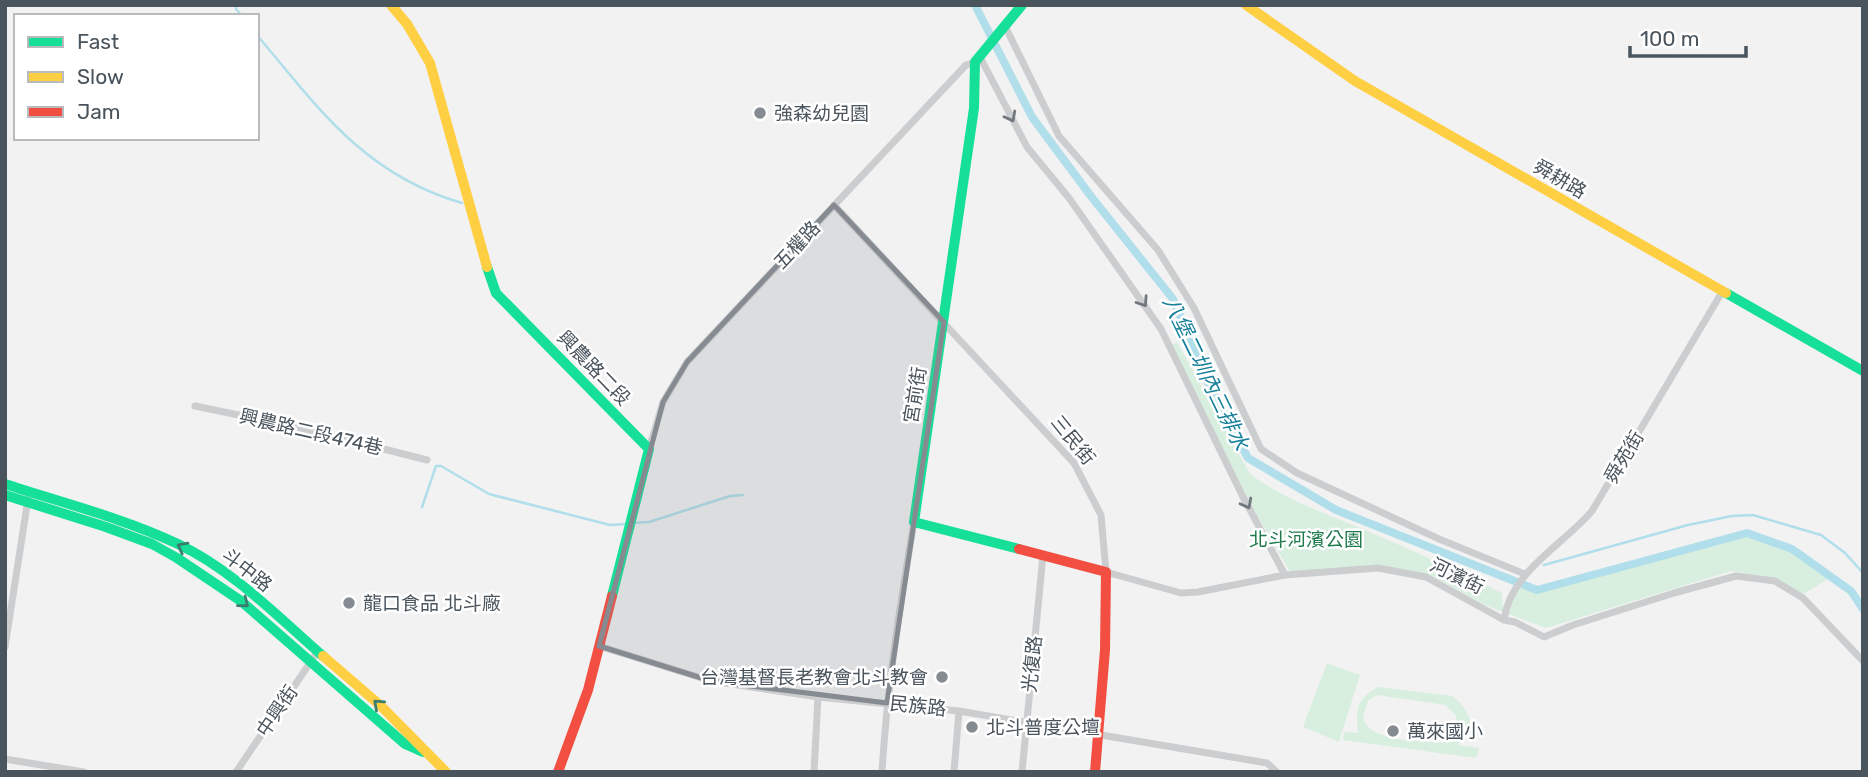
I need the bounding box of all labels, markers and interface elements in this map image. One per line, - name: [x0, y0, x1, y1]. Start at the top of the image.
- legend: [14, 14, 259, 140]
- scale bar: [1630, 14, 1745, 58]
- text: 100 m: [1640, 26, 1699, 51]
- text: Fast: [77, 29, 119, 54]
- text: Slow: [77, 64, 124, 89]
- text: Jam: [77, 99, 121, 124]
- place label: 強森幼兒園: [774, 102, 869, 125]
- marker: 強森幼兒園: [752, 105, 768, 121]
- one-way arrow: [1003, 110, 1017, 122]
- street label: 舜耕路: [1530, 155, 1590, 203]
- street label: 五權路: [769, 216, 825, 274]
- water label: 八堡二圳內三排水: [1158, 292, 1254, 455]
- one-way arrow: [1135, 294, 1148, 307]
- street label: 興農路二段: [553, 326, 635, 410]
- street label: 宮前街: [899, 365, 931, 425]
- street label: 興農路二段474巷: [237, 404, 385, 460]
- street label: 三民街: [1046, 411, 1100, 469]
- street label: 舜苑街: [1599, 427, 1649, 487]
- one-way arrow: [1239, 497, 1252, 509]
- park label: 北斗河濱公園: [1249, 528, 1363, 551]
- one-way arrow: [177, 542, 189, 555]
- street label: 斗中路: [217, 543, 277, 597]
- street label: 河濱街: [1426, 553, 1488, 599]
- place label: 龍口食品 北斗廠: [363, 592, 501, 615]
- one-way arrow: [236, 595, 248, 608]
- marker: 龍口食品 北斗廠: [341, 595, 357, 611]
- street label: 光復路: [1018, 634, 1046, 694]
- place label: 台灣基督長老教會北斗教會: [700, 666, 928, 689]
- marker: 台灣基督長老教會北斗教會: [934, 669, 950, 685]
- street label: 中興街: [252, 681, 302, 741]
- street label: 民族路: [888, 692, 948, 720]
- one-way arrow: [373, 700, 386, 712]
- place label: 北斗普度公壇: [986, 716, 1100, 739]
- marker: 北斗普度公壇: [964, 719, 980, 735]
- place label: 萬來國小: [1407, 720, 1483, 743]
- marker: 萬來國小: [1385, 723, 1401, 739]

